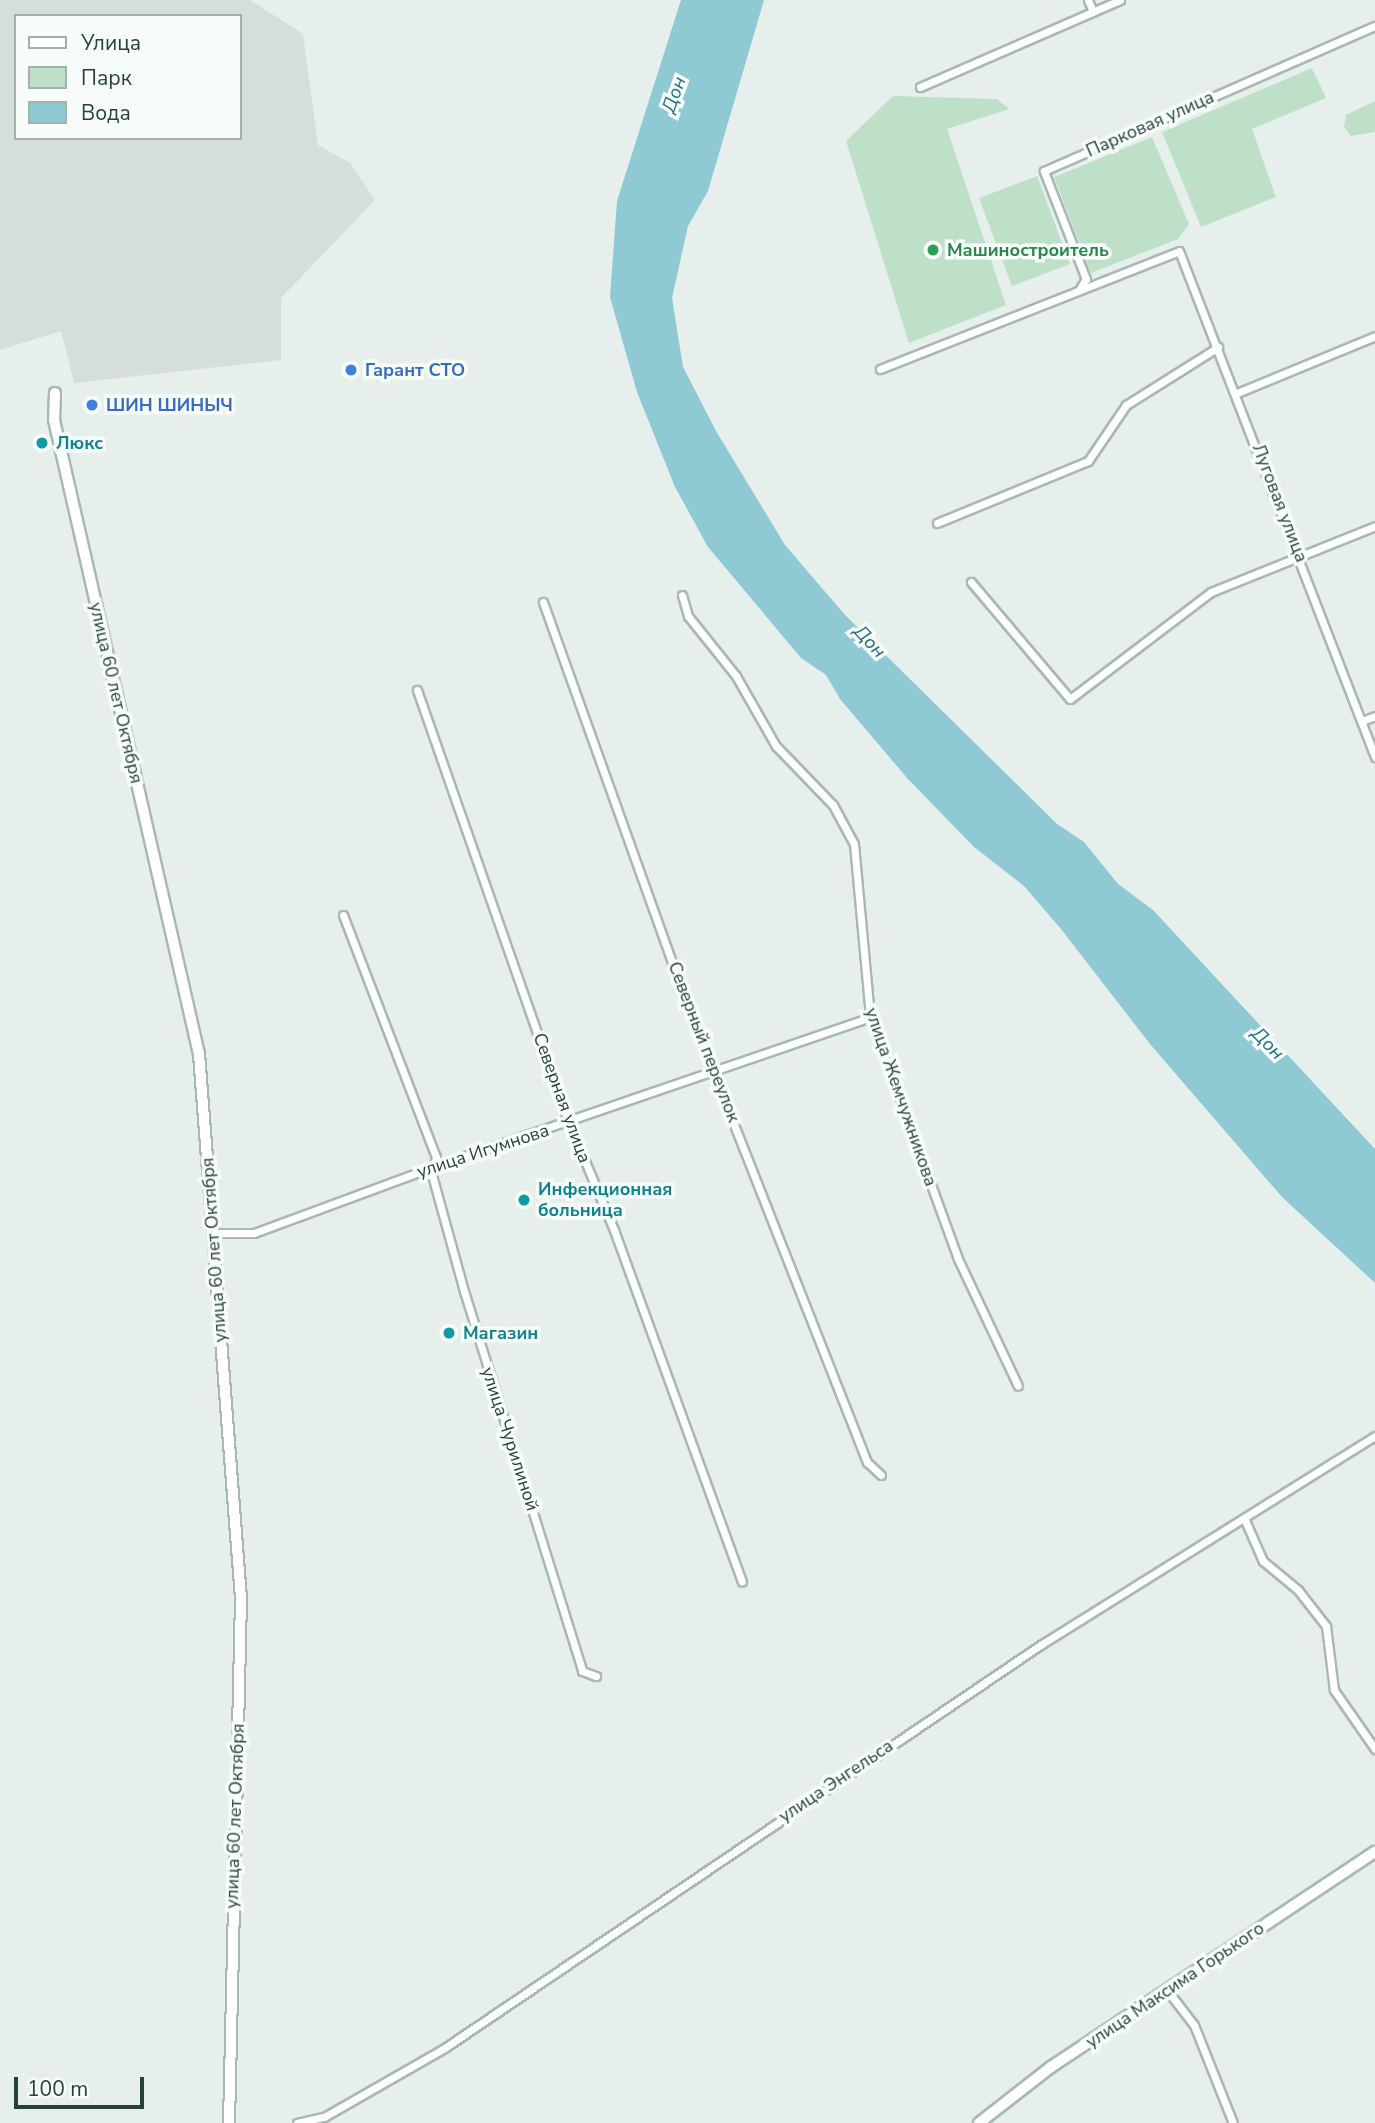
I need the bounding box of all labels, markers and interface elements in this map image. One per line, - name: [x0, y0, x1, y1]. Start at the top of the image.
- legend: [14, 14, 242, 140]
- text: Улица: [81, 29, 141, 57]
- text: Парк: [81, 64, 132, 92]
- water label: Дон: [658, 74, 692, 116]
- street label: Парковая улица: [1083, 86, 1217, 162]
- text: Вода: [81, 99, 131, 127]
- place label: Машиностроитель: [947, 239, 1109, 261]
- marker: Машиностроитель: [925, 242, 941, 258]
- place label: Гарант СТО: [365, 359, 465, 381]
- marker: Гарант СТО: [343, 362, 359, 378]
- place label: ШИН ШИНЫЧ: [106, 394, 233, 416]
- marker: ШИН ШИНЫЧ: [84, 397, 100, 413]
- place label: Люкс: [56, 432, 103, 454]
- marker: Люкс: [34, 435, 50, 451]
- street label: Луговая улица: [1248, 441, 1312, 565]
- street label: улица 60 лет Октября: [85, 600, 147, 786]
- water label: Дон: [848, 621, 890, 663]
- street label: Северный переулок: [663, 959, 745, 1125]
- street label: улица Жемчужникова: [860, 1005, 942, 1189]
- water label: Дон: [1246, 1023, 1288, 1065]
- street label: Северная улица: [528, 1030, 596, 1166]
- street label: улица Игумнова: [414, 1119, 552, 1183]
- street label: улица 60 лет Октября: [197, 1157, 231, 1343]
- place label: Инфекционная больница: [538, 1179, 672, 1222]
- marker: Инфекционная больница: [516, 1192, 532, 1208]
- place label: Магазин: [463, 1322, 538, 1344]
- marker: Магазин: [441, 1325, 457, 1341]
- street label: улица Чурилиной: [477, 1364, 543, 1514]
- street label: улица 60 лет Октября: [221, 1723, 249, 1909]
- street label: улица Энгельса: [775, 1735, 897, 1827]
- street label: улица Максима Горького: [1082, 1917, 1268, 2053]
- scale bar: [18, 2064, 147, 2108]
- text: 100 m: [27, 2075, 88, 2103]

